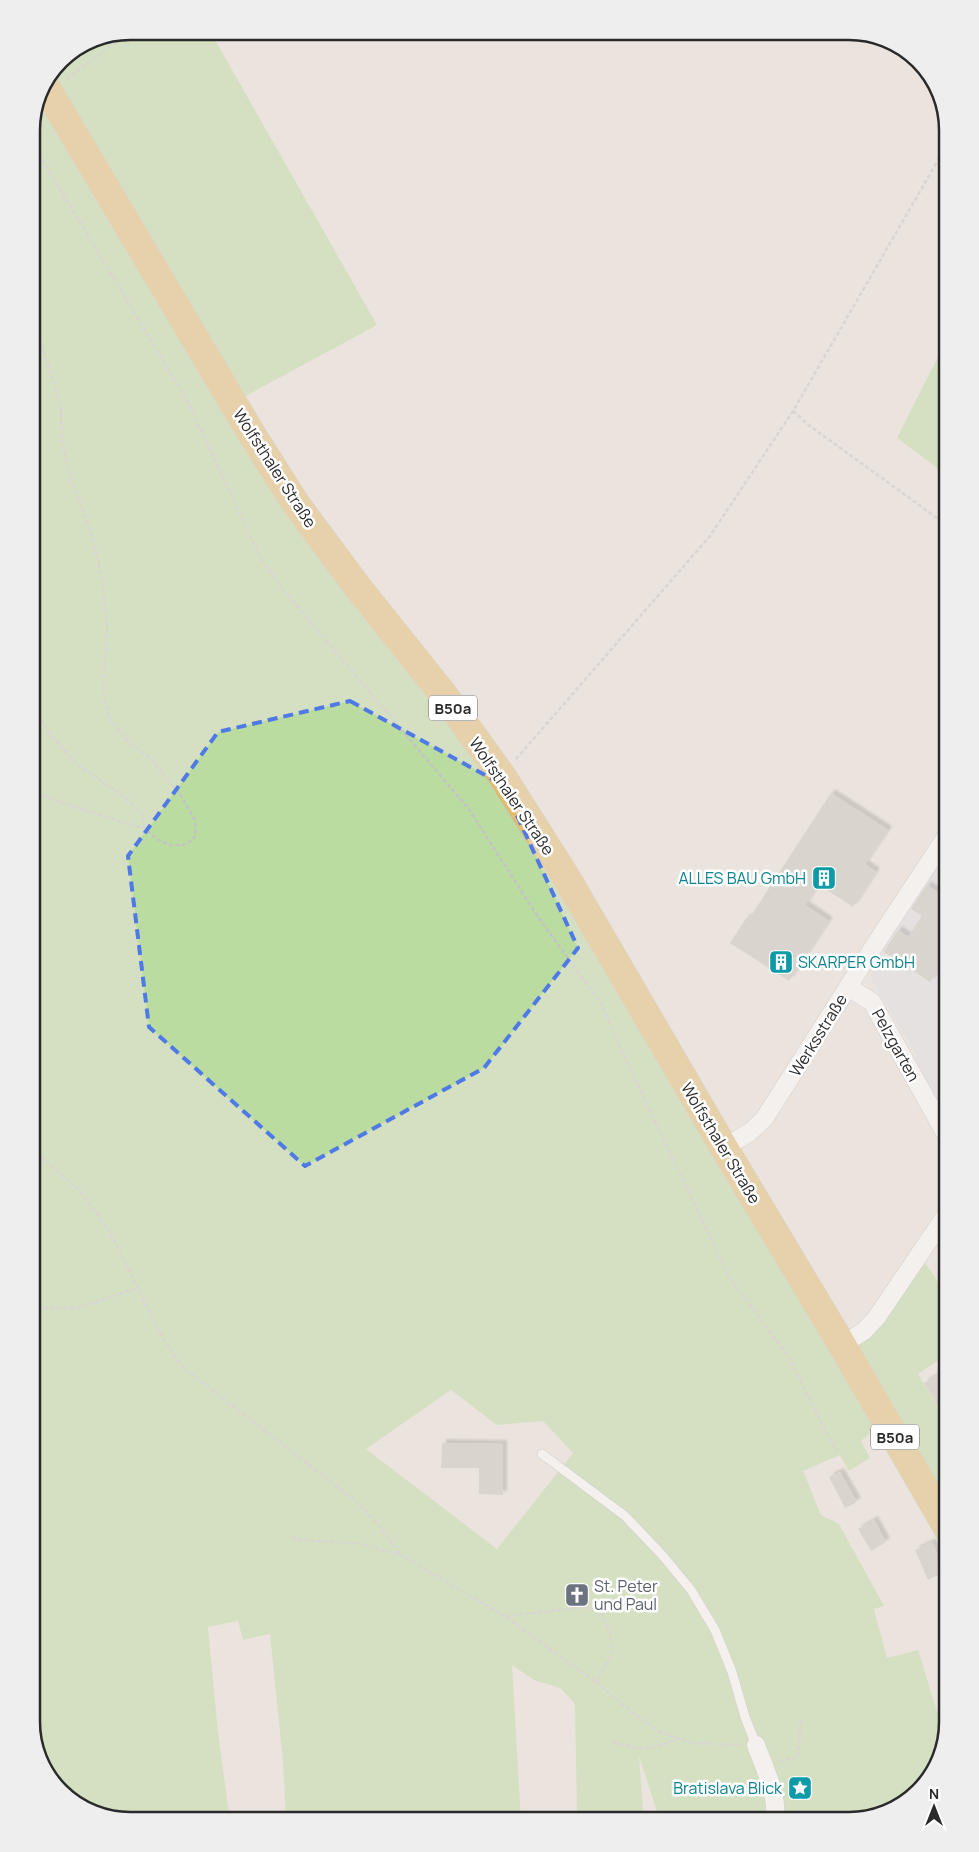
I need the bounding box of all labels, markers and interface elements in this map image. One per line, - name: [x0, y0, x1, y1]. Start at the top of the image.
- street label: Wolfsthaler Straße: [228, 404, 322, 532]
- road number: B50a: [429, 696, 477, 720]
- street label: Wolfsthaler Straße: [464, 733, 560, 859]
- building icon: ALLES BAU GmbH: [811, 865, 837, 891]
- place label: ALLES BAU GmbH: [678, 867, 806, 889]
- building icon: SKARPER GmbH: [768, 949, 794, 975]
- place label: SKARPER GmbH: [798, 951, 915, 973]
- street label: Werksstraße: [784, 990, 852, 1080]
- street label: Pelzgarten: [867, 1005, 925, 1085]
- street label: Wolfsthaler Straße: [676, 1078, 766, 1208]
- road number: B50a: [871, 1424, 919, 1450]
- place label: St. Peter und Paul: [594, 1575, 658, 1615]
- church icon: St. Peter und Paul: [564, 1582, 590, 1608]
- place icon: Bratislava Blick: [787, 1775, 813, 1801]
- place label: Bratislava Blick: [673, 1777, 783, 1799]
- north arrow: [909, 1782, 959, 1832]
- text: N: [929, 1784, 939, 1803]

